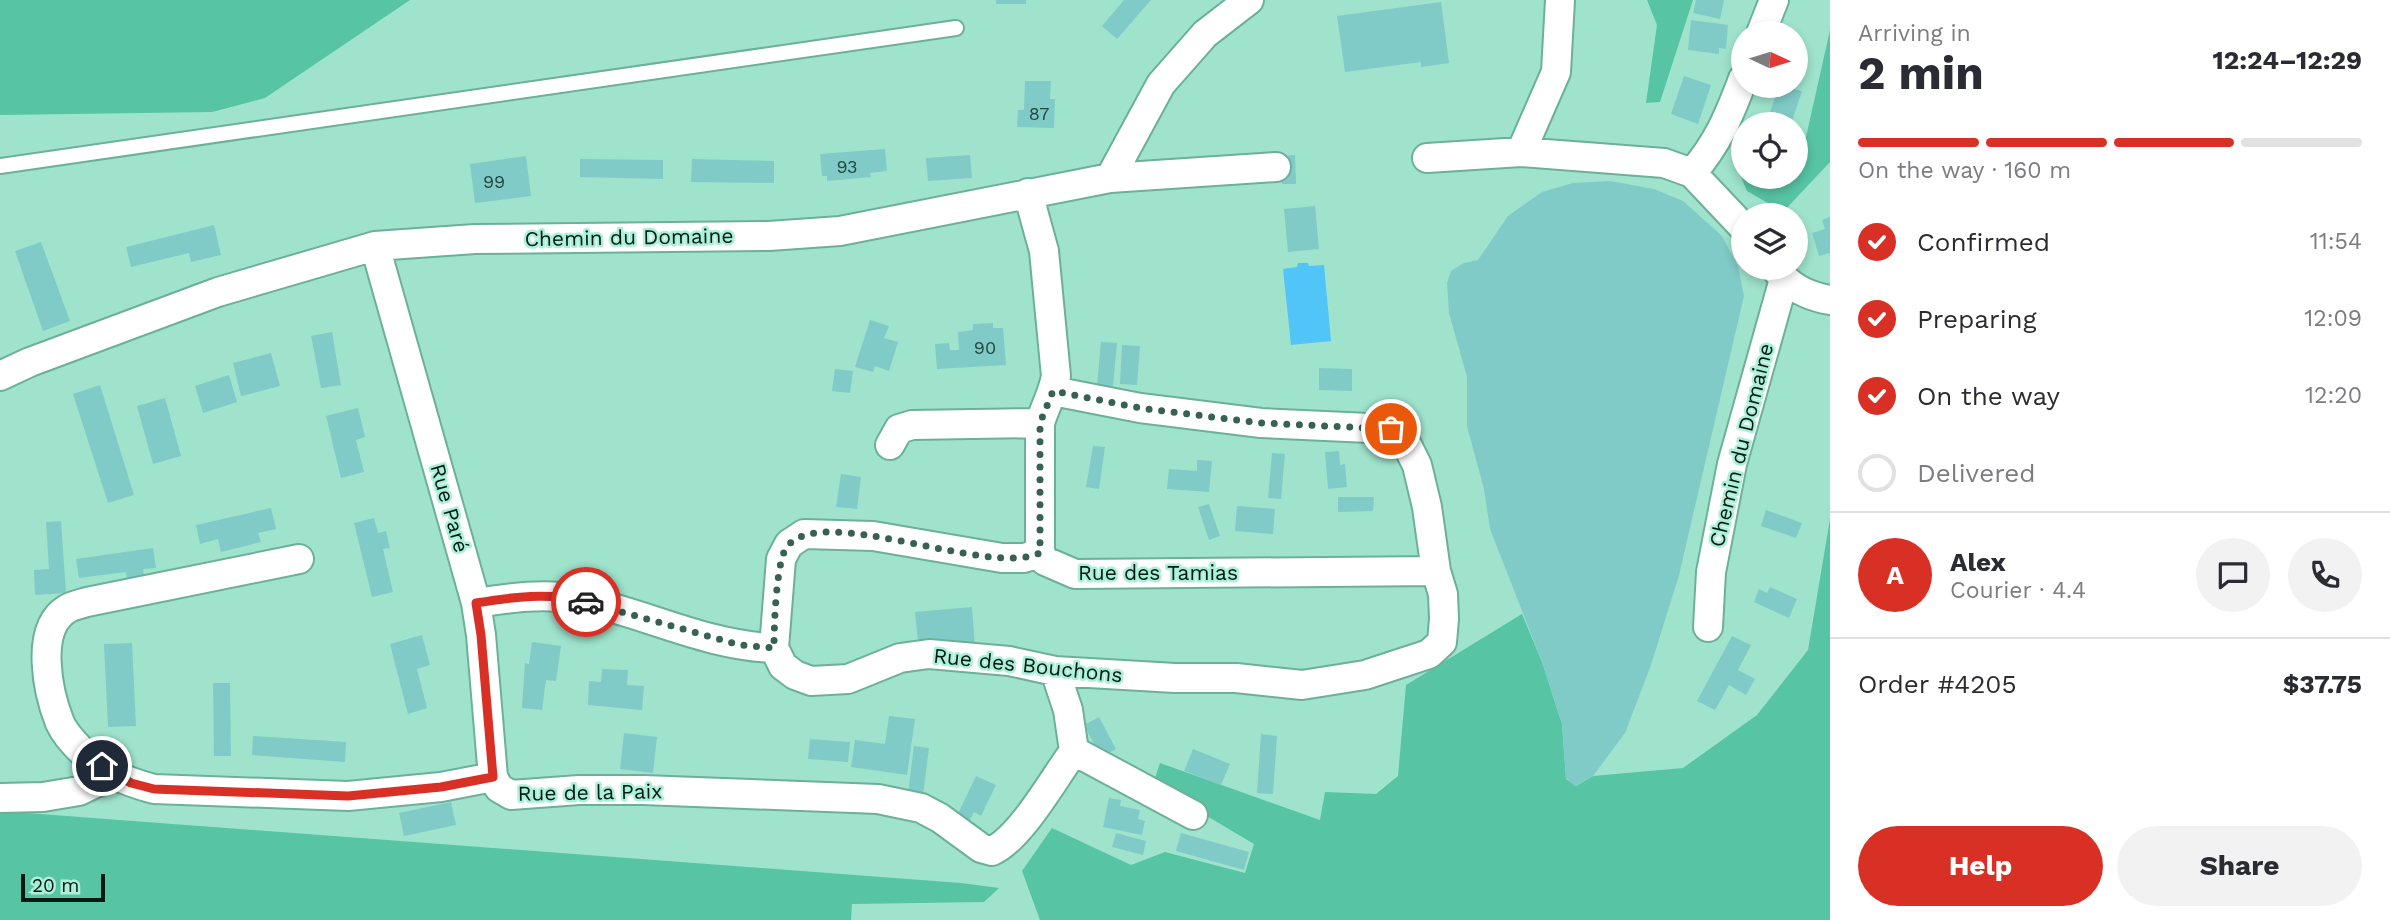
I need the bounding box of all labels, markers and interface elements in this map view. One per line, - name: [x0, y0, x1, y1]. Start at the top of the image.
- text: Arriving in: [1858, 20, 1971, 47]
- north arrow: [1731, 21, 1808, 98]
- map controls: [1731, 21, 1808, 280]
- text: 12:24–12:29: [2212, 45, 2362, 75]
- text: 2 min: [1858, 46, 1984, 100]
- house number: 87: [1029, 103, 1049, 124]
- button: locate: [1731, 112, 1808, 189]
- house number: 93: [836, 156, 858, 177]
- text: On the way · 160 m: [1858, 157, 2071, 184]
- house number: 99: [483, 171, 505, 192]
- button: layers: [1731, 203, 1808, 280]
- street label: Chemin du Domaine: [524, 223, 734, 251]
- icon: check: [1858, 223, 1896, 261]
- text: Confirmed: [1917, 227, 2050, 257]
- text: 11:54: [2310, 228, 2362, 255]
- icon: check: [1858, 300, 1896, 338]
- text: Preparing: [1917, 304, 2037, 334]
- text: 12:09: [2304, 305, 2362, 332]
- house number: 90: [974, 337, 996, 358]
- street label: Chemin du Domaine: [1704, 341, 1778, 549]
- icon: check: [1858, 377, 1896, 415]
- text: On the way: [1917, 381, 2060, 411]
- text: 12:20: [2305, 382, 2362, 409]
- pin: [1361, 399, 1421, 459]
- icon: bag: [1372, 410, 1410, 448]
- text: Delivered: [1917, 458, 2036, 488]
- street label: Rue Paré: [425, 461, 475, 555]
- button: chat: [2196, 538, 2270, 612]
- button: phone: [2288, 538, 2362, 612]
- text: Alex: [1950, 547, 2006, 577]
- street label: Rue des Tamias: [1078, 560, 1238, 585]
- text: A: [1886, 560, 1904, 590]
- courier: [551, 567, 621, 637]
- text: Courier · 4.4: [1950, 577, 2086, 604]
- icon: car: [567, 583, 605, 621]
- street label: Rue des Bouchons: [932, 643, 1124, 687]
- text: Order #4205: [1858, 669, 2017, 699]
- text: $37.75: [2283, 669, 2362, 699]
- pin: [72, 736, 132, 796]
- icon: home: [83, 747, 121, 785]
- street label: Rue de la Paix: [517, 778, 663, 806]
- button: Help: [1858, 826, 2103, 906]
- button: Share: [2117, 826, 2362, 906]
- scale bar: [21, 871, 105, 903]
- text: 20 m: [32, 874, 79, 897]

